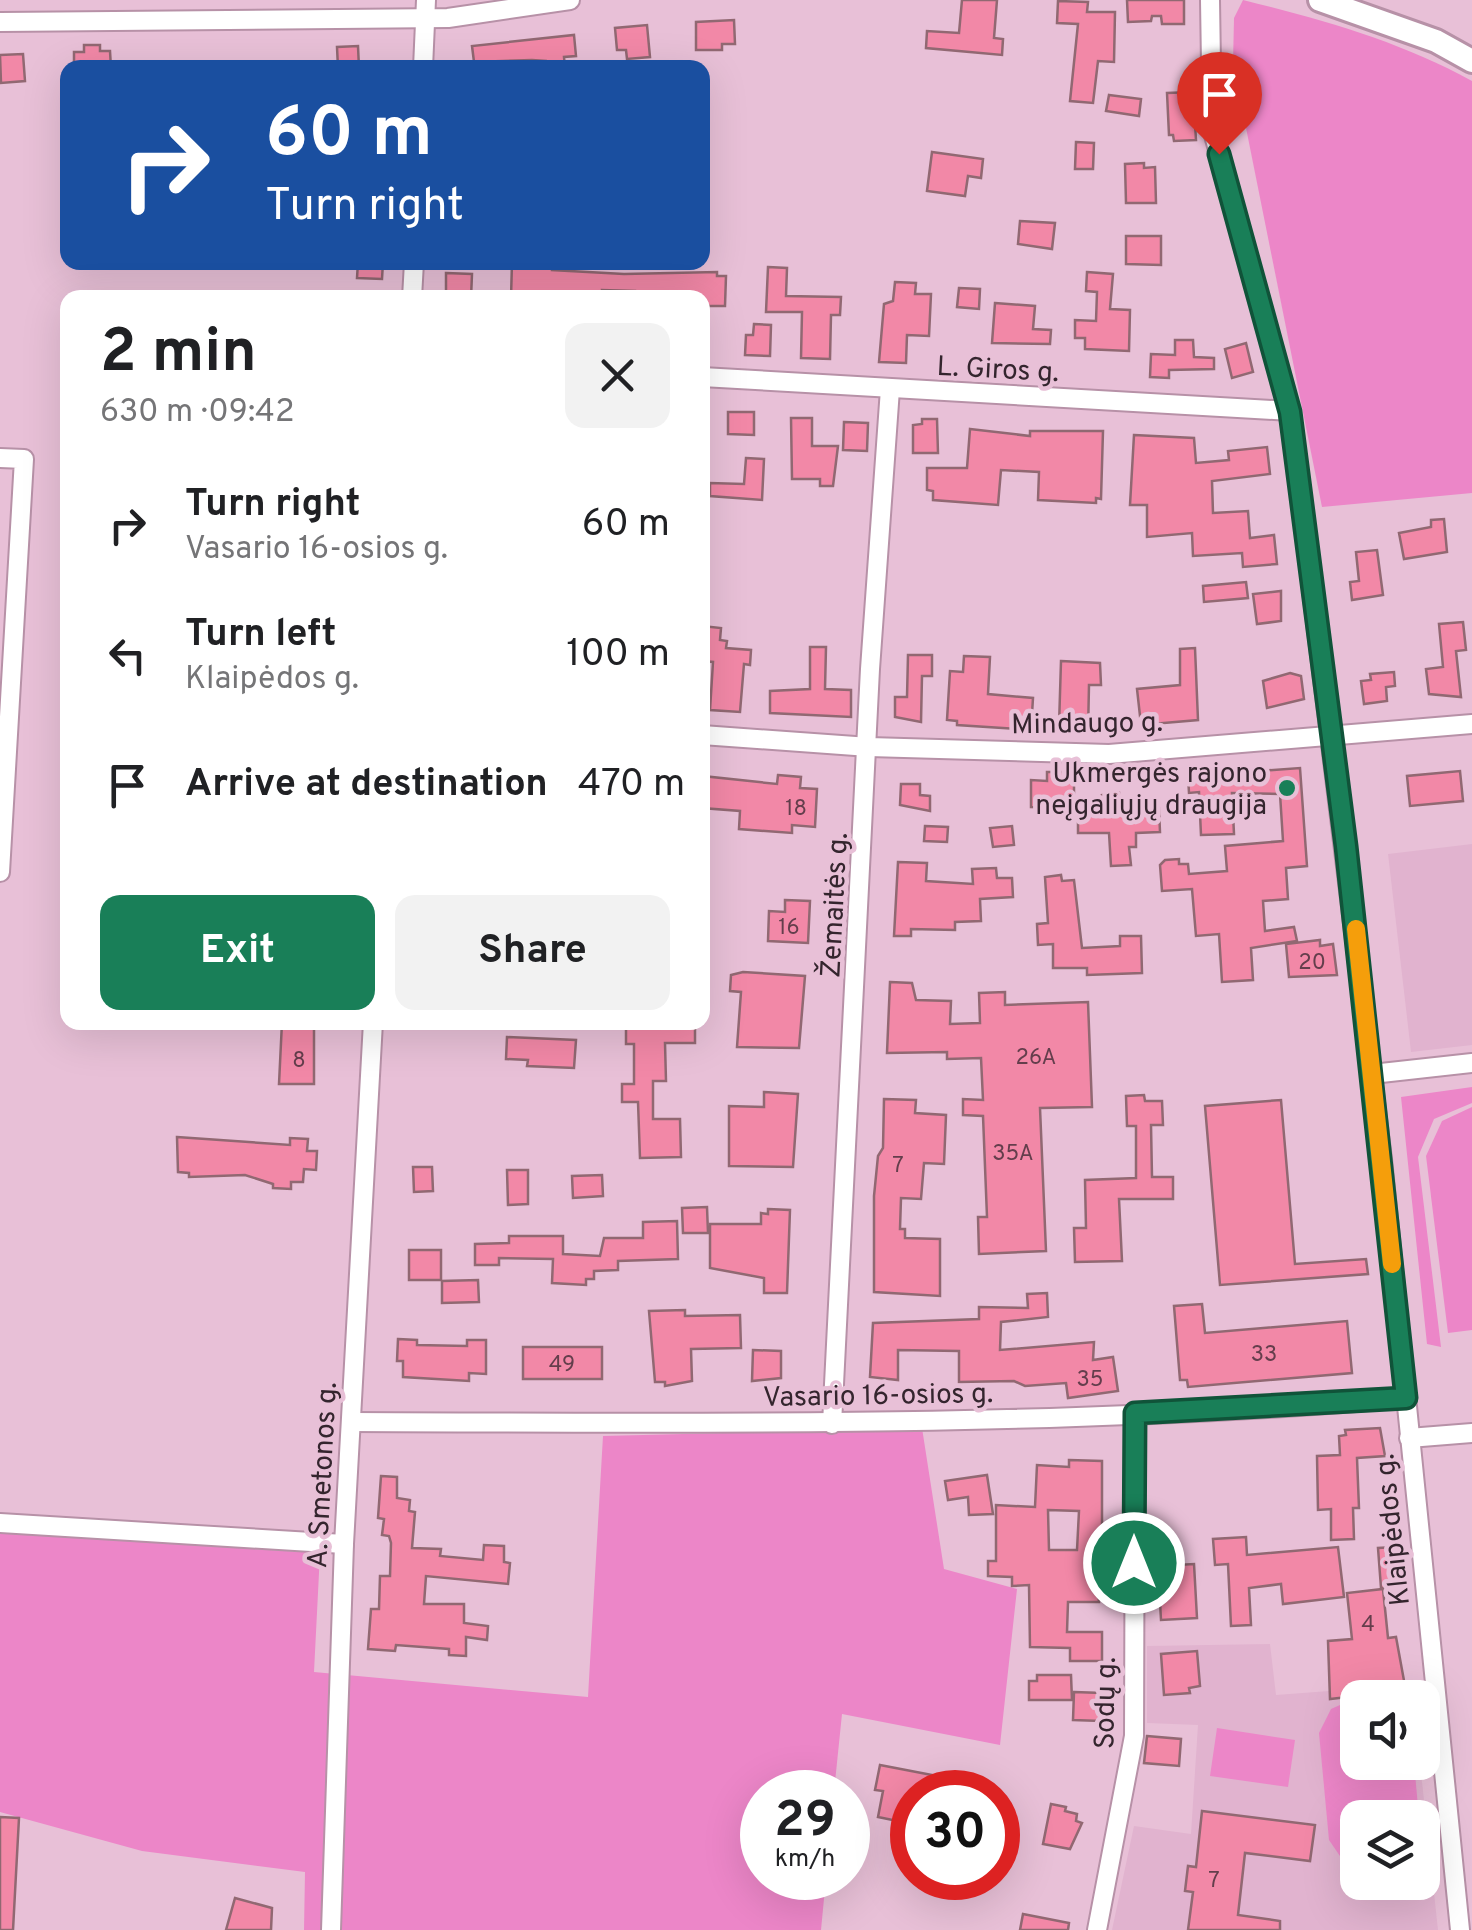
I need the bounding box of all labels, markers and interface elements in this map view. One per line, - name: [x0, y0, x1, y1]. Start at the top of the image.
- pin: [1177, 52, 1262, 155]
- icon: arrive: [1192, 67, 1247, 122]
- text: 60 m: [265, 92, 433, 181]
- icon: right: [100, 100, 230, 230]
- text: Turn right: [265, 179, 464, 236]
- text: 2 min: [100, 317, 257, 393]
- button: close: [565, 323, 670, 428]
- street label: L. Giros g.: [936, 350, 1060, 392]
- text: 630 m · 09:42: [100, 393, 295, 433]
- text: Turn right: [185, 481, 360, 530]
- icon: right: [100, 498, 155, 553]
- text: 60 m: [582, 501, 670, 550]
- text: Vasario 16-osios g.: [185, 530, 448, 570]
- text: Turn left: [185, 611, 337, 660]
- icon: left: [100, 628, 155, 683]
- text: 100 m: [566, 631, 670, 680]
- text: Klaipėdos g.: [185, 660, 359, 700]
- street label: Mindaugo g.: [1011, 706, 1163, 744]
- place label: Ukmergės rajono neįgaliųjų draugija: [1035, 757, 1267, 825]
- icon: arrive: [100, 758, 155, 813]
- text: Arrive at destination: [185, 761, 548, 810]
- text: 470 m: [578, 761, 685, 810]
- marker: Ukmergės rajono neįgaliųjų draugija: [1276, 777, 1298, 799]
- house number: 18: [785, 796, 807, 823]
- street label: Žemaitės g.: [812, 831, 858, 979]
- button: Exit: [100, 895, 375, 1010]
- button: Share: [395, 895, 670, 1010]
- house number: 16: [778, 915, 800, 942]
- house number: 20: [1298, 950, 1326, 977]
- house number: 26A: [1015, 1045, 1057, 1072]
- house number: 8: [292, 1048, 306, 1075]
- house number: 35A: [992, 1141, 1034, 1168]
- house number: 7: [892, 1153, 904, 1180]
- house number: 33: [1251, 1342, 1277, 1369]
- house number: 49: [549, 1352, 575, 1379]
- house number: 35: [1077, 1367, 1103, 1394]
- street label: Vasario 16-osios g.: [763, 1377, 993, 1417]
- street label: A. Smetonos g.: [301, 1381, 347, 1569]
- street label: Klaipėdos g.: [1368, 1452, 1420, 1607]
- position arrow: [1082, 1511, 1186, 1615]
- house number: 4: [1361, 1612, 1375, 1639]
- street label: Sodų g.: [1088, 1657, 1126, 1750]
- map controls: [1340, 1680, 1440, 1900]
- button: sound: [1340, 1680, 1440, 1780]
- speed limit sign: 30: [890, 1770, 1020, 1900]
- text: 29: [774, 1791, 836, 1854]
- button: layers: [1340, 1800, 1440, 1900]
- text: km/h: [775, 1844, 835, 1876]
- house number: 7: [1208, 1868, 1220, 1895]

